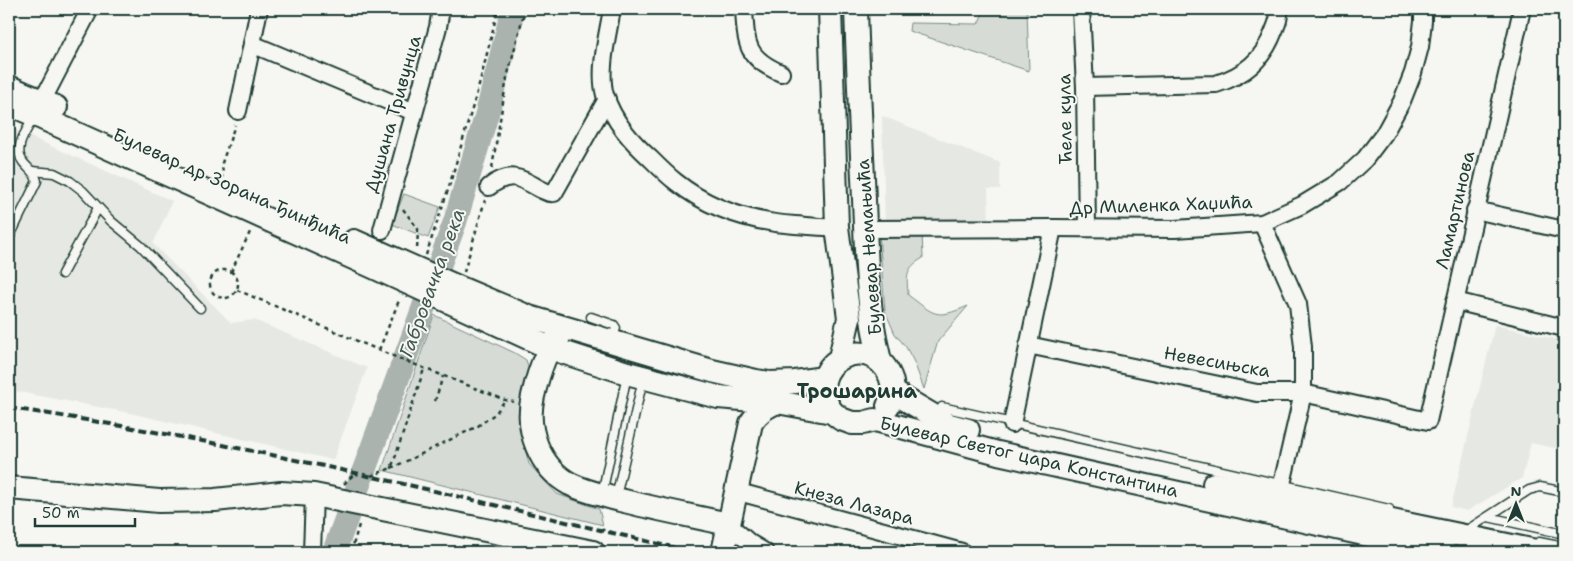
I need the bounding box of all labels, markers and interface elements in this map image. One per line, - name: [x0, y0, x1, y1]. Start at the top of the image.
- street label: Душана Тривунца: [359, 33, 427, 195]
- street label: Ћеле кула: [1052, 73, 1078, 165]
- street label: Булевар др Зорана Ђинђића: [109, 122, 355, 250]
- street label: Ламартинова: [1430, 149, 1480, 271]
- street label: Булевар Немањића: [851, 158, 887, 336]
- street label: Др Миленка Хаџића: [1069, 190, 1253, 220]
- water label: Габровачка река: [393, 205, 471, 361]
- street label: Невесињска: [1162, 341, 1272, 383]
- district label: Трошарина: [797, 378, 918, 404]
- street label: Булевар Светог цара Константина: [877, 411, 1181, 503]
- street label: Кнеза Лазара: [792, 476, 916, 530]
- north arrow: [1490, 478, 1540, 528]
- text: N: [1510, 482, 1522, 500]
- scale bar: [35, 496, 135, 528]
- text: 50 m: [42, 503, 80, 523]

